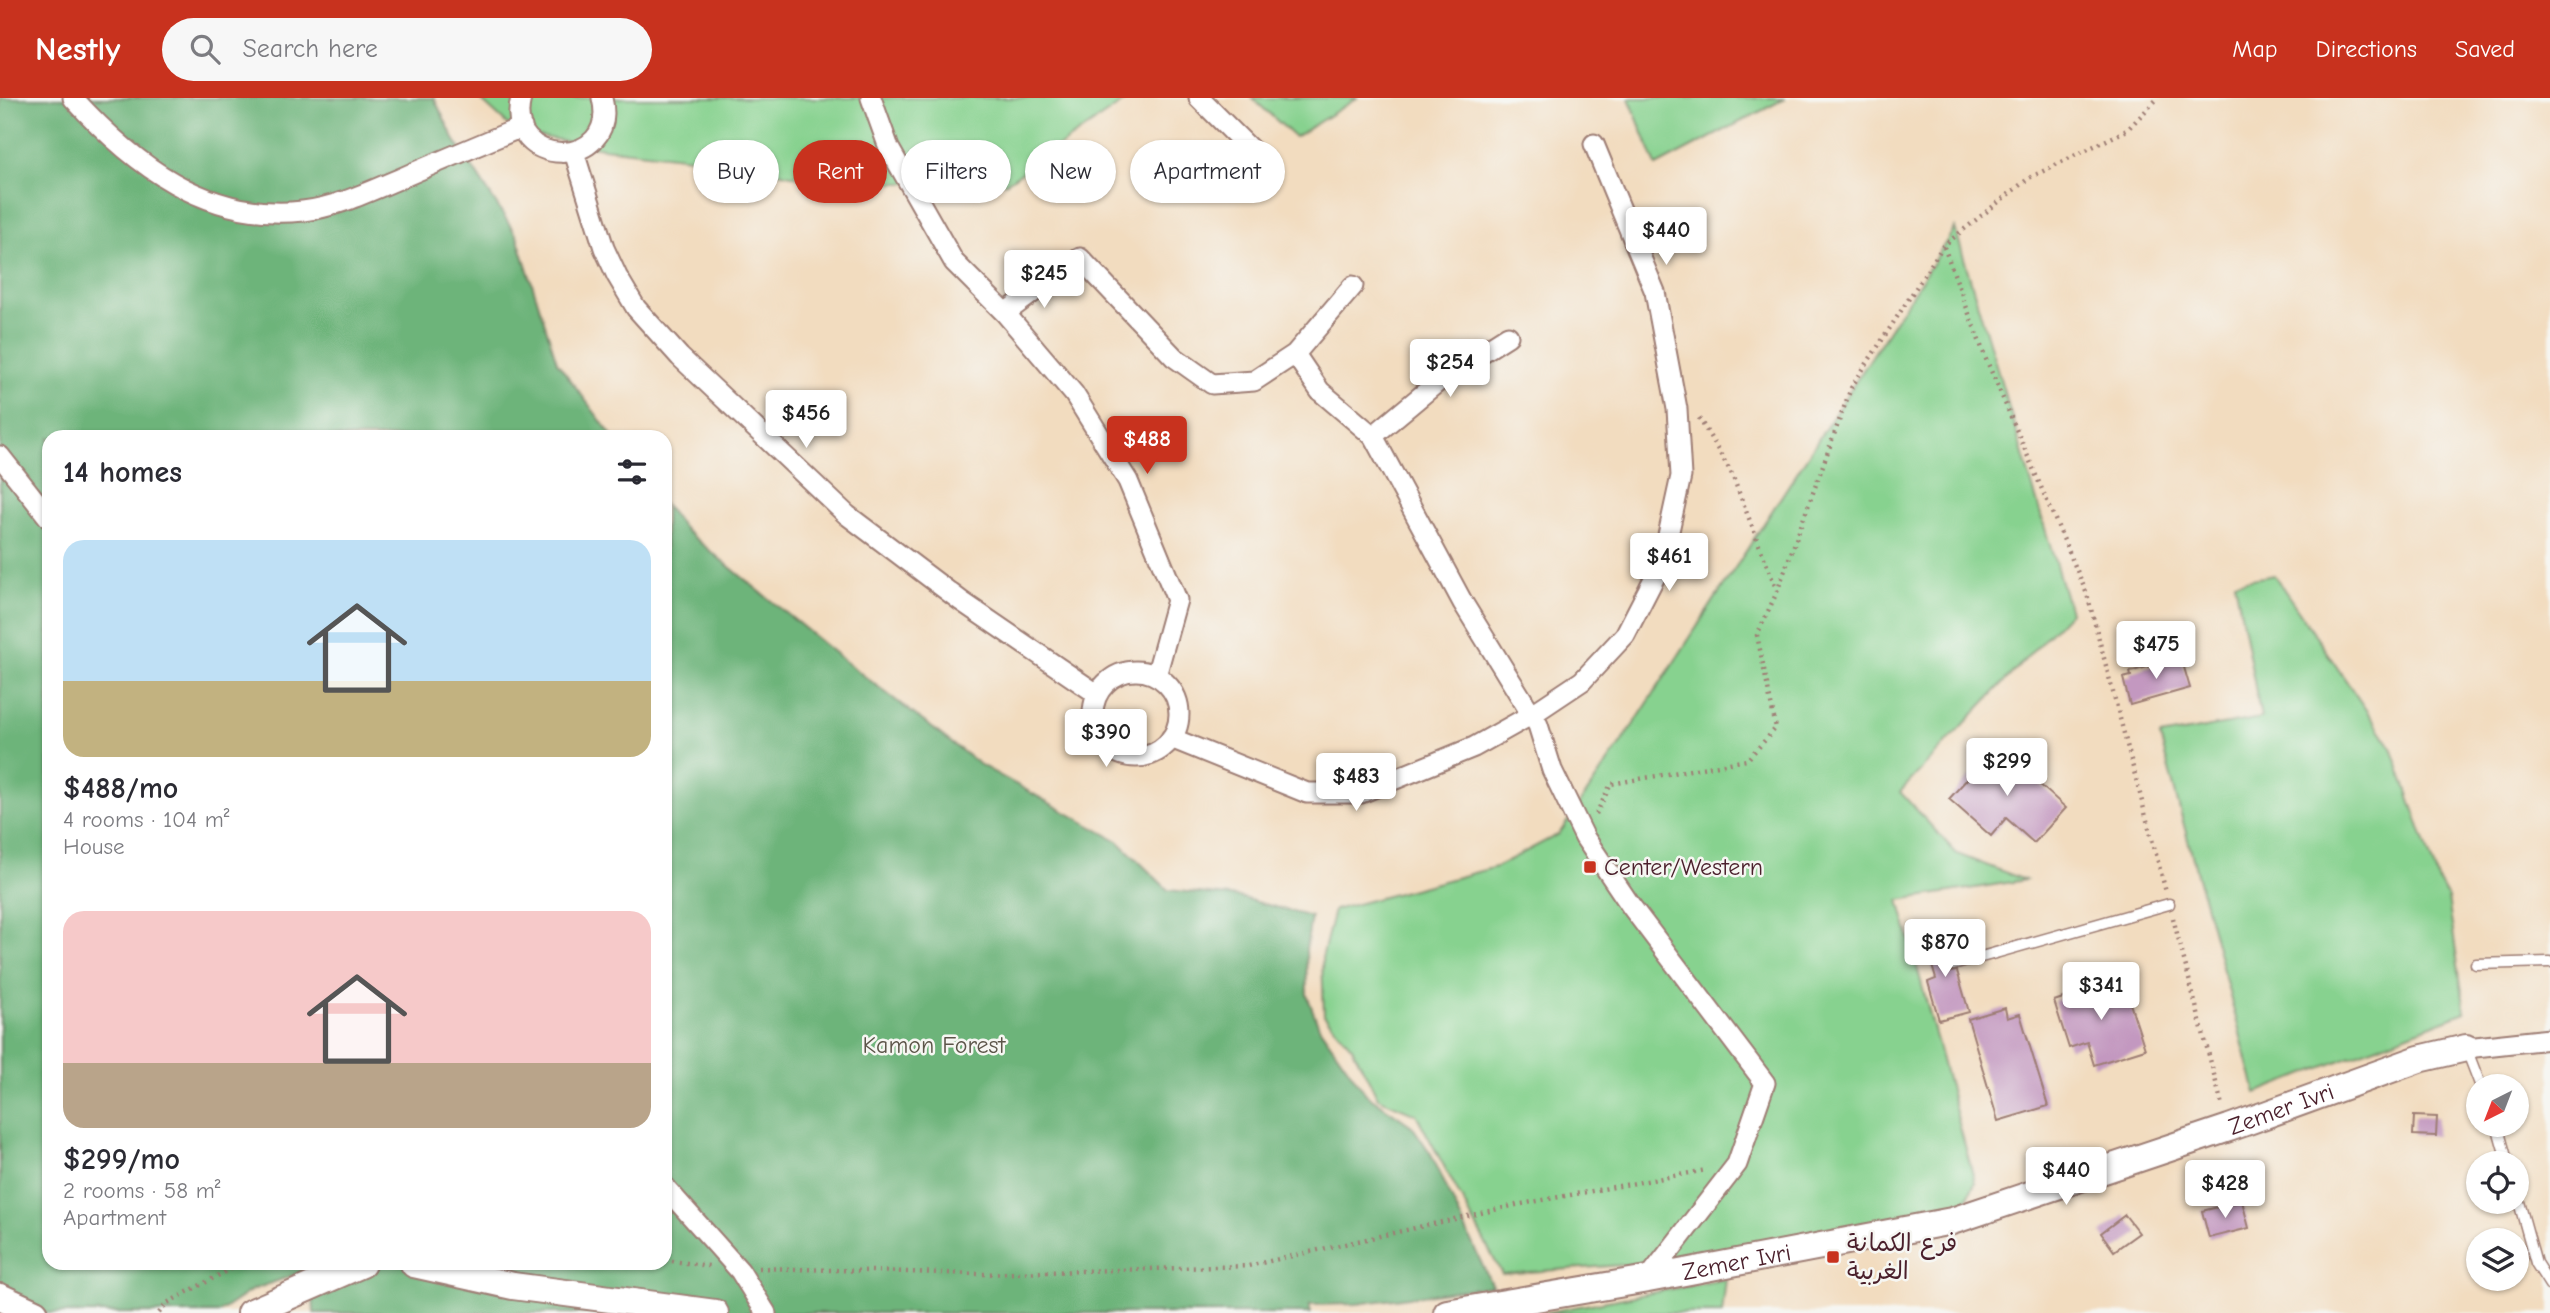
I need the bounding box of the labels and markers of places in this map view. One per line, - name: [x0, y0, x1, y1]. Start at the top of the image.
- pin: $440: [1625, 208, 1707, 267]
- pin: $245: [1003, 250, 1085, 310]
- pin: $254: [1409, 340, 1491, 399]
- pin: $456: [765, 390, 847, 450]
- pin: $488: [1106, 416, 1188, 476]
- pin: $461: [1628, 533, 1710, 593]
- pin: $475: [2115, 622, 2197, 681]
- pin: $390: [1065, 710, 1147, 769]
- pin: $299: [1966, 738, 2048, 798]
- pin: $483: [1315, 754, 1397, 813]
- place label: Center/Western: [1604, 853, 1763, 881]
- marker: Center/Western: [1582, 859, 1598, 875]
- pin: $870: [1904, 920, 1986, 979]
- pin: $341: [2060, 962, 2142, 1022]
- pin: $440: [2025, 1148, 2107, 1207]
- pin: $428: [2184, 1160, 2266, 1220]
- place label: فرع الكمانة الغربية: [1847, 1229, 1957, 1285]
- marker: فرع الكمانة الغربية: [1825, 1249, 1841, 1265]

